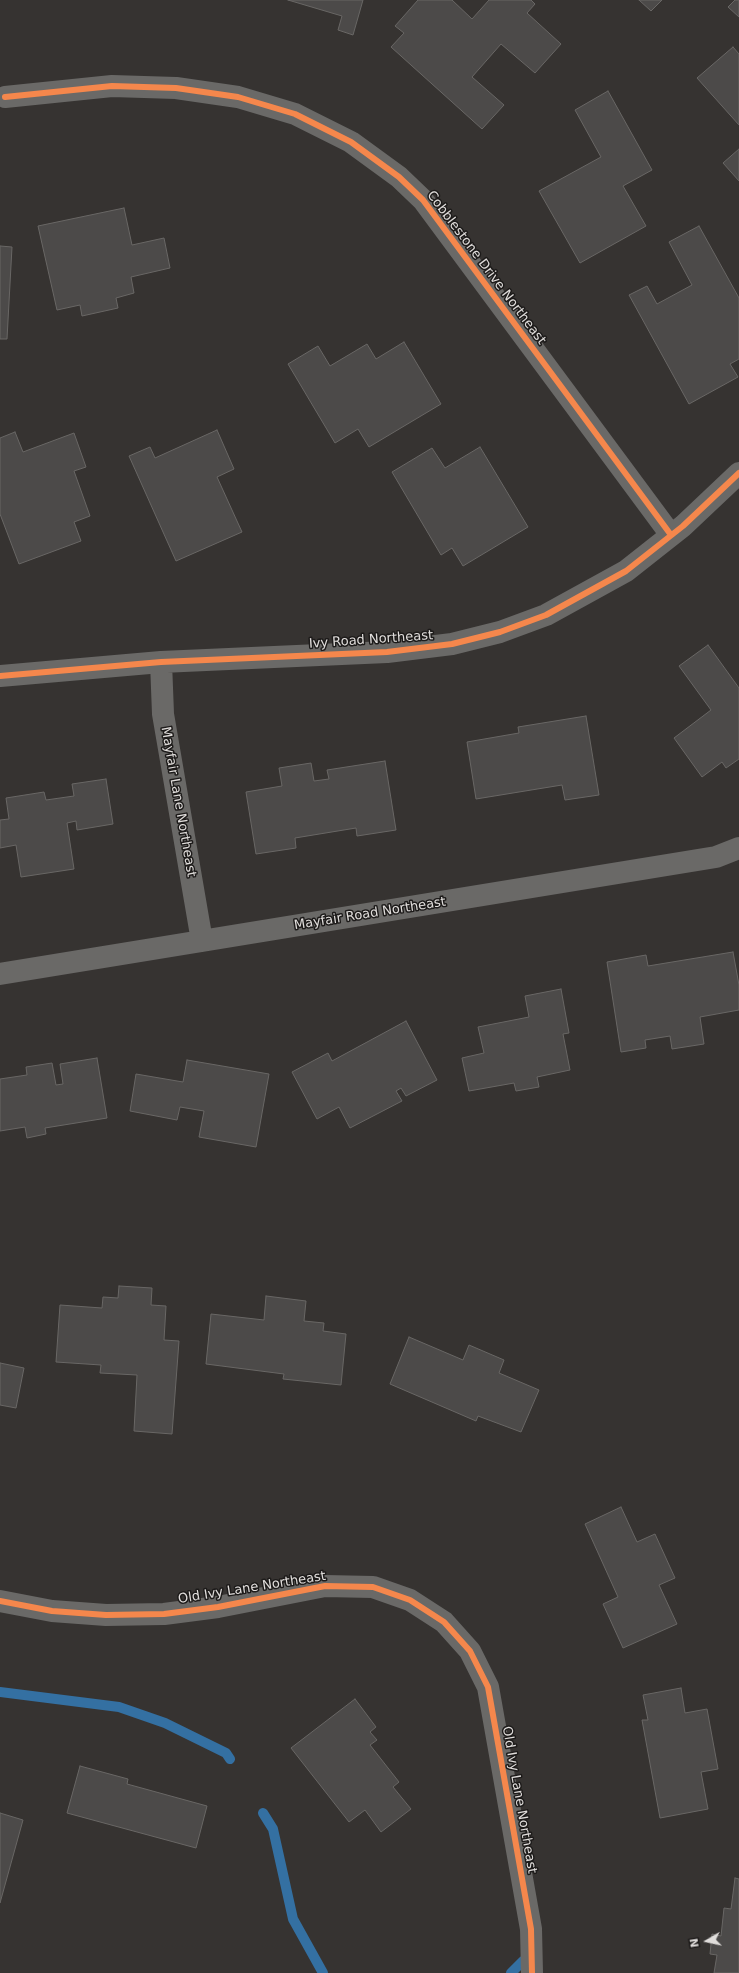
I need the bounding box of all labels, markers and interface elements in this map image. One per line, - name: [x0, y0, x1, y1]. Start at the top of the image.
- street label: Cobblestone Drive Northeast: [423, 188, 549, 348]
- street label: Ivy Road Northeast: [308, 628, 434, 652]
- street label: Mayfair Lane Northeast: [157, 726, 199, 878]
- street label: Mayfair Road Northeast: [293, 894, 447, 934]
- street label: Old Ivy Lane Northeast: [177, 1569, 327, 1607]
- street label: Old Ivy Lane Northeast: [498, 1725, 540, 1875]
- north arrow: [687, 1921, 727, 1961]
- text: N: [688, 1937, 702, 1949]

